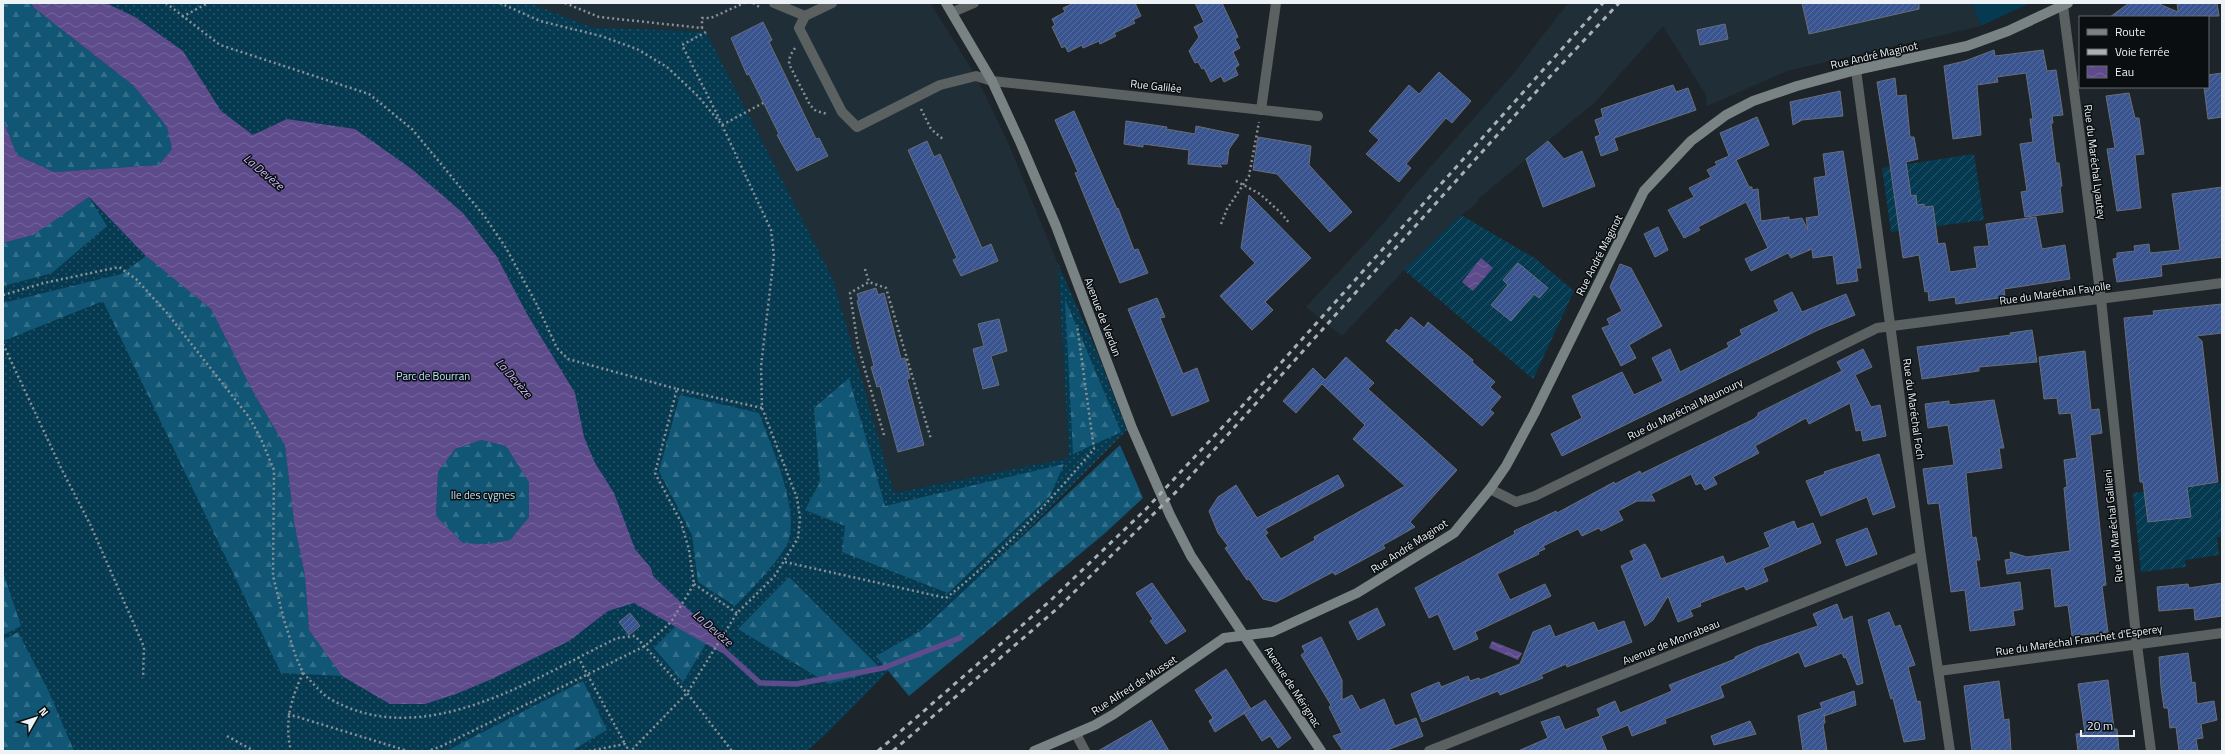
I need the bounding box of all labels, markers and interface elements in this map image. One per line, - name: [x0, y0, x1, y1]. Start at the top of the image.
- legend: [2079, 16, 2209, 88]
- text: Route: [2115, 22, 2145, 41]
- street label: Rue André Maginot: [1829, 37, 1919, 73]
- text: Voie ferrée: [2115, 42, 2170, 61]
- text: Eau: [2115, 62, 2134, 81]
- street label: Rue Galilée: [1130, 75, 1183, 97]
- street label: Rue du Maréchal Lyautey: [2080, 104, 2110, 221]
- water label: La Devèze: [240, 149, 290, 196]
- street label: Rue André Maginot: [1572, 212, 1626, 298]
- street label: Avenue de Verdun: [1081, 275, 1125, 359]
- street label: Rue du Maréchal Fayolle: [1998, 277, 2112, 309]
- water label: La Devèze: [491, 354, 538, 403]
- street label: Rue du Maréchal Foch: [1899, 357, 1929, 461]
- park label: Parc de Bourran: [396, 368, 470, 384]
- street label: Rue du Maréchal Maunoury: [1624, 374, 1746, 444]
- street label: Rue du Maréchal Gallieni: [2099, 469, 2127, 583]
- park label: Ile des cygnes: [451, 487, 515, 503]
- street label: Rue André Maginot: [1367, 515, 1451, 577]
- water label: La Devèze: [689, 605, 738, 652]
- street label: Avenue de Monrabeau: [1620, 615, 1722, 669]
- street label: Rue du Maréchal Franchet d'Esperey: [1995, 620, 2164, 660]
- street label: Avenue de Mérignac: [1261, 643, 1325, 731]
- street label: Rue Alfred de Musset: [1088, 651, 1180, 719]
- north arrow: [16, 698, 56, 738]
- text: N: [35, 704, 52, 720]
- scale bar: [2081, 712, 2134, 738]
- text: 20 m: [2087, 716, 2113, 735]

